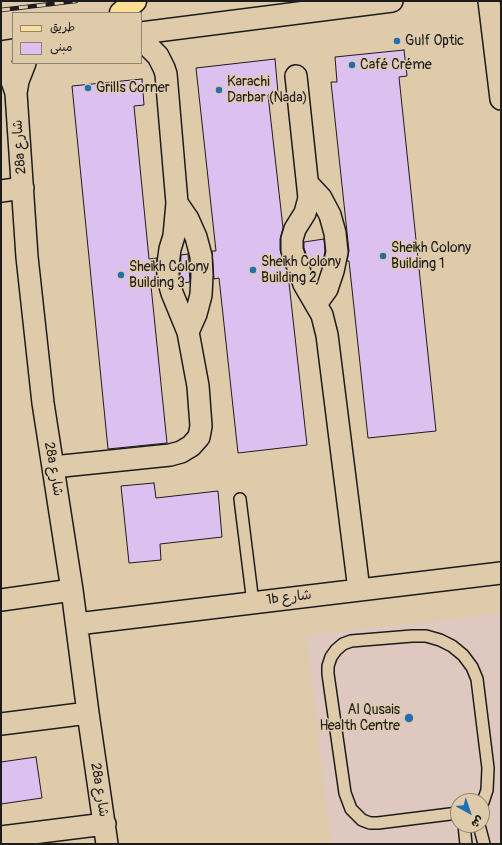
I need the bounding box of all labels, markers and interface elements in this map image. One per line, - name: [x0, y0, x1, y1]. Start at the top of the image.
- legend: [12, 12, 142, 64]
- text: طريق: [50, 20, 75, 35]
- place label: Gulf Optic: [405, 33, 464, 49]
- marker: Gulf Optic: [392, 36, 402, 46]
- text: مبنى: [50, 40, 73, 55]
- place label: Café Créme: [360, 57, 432, 73]
- marker: Café Créme: [347, 60, 357, 70]
- place label: Karachi Darbar (Nada): [227, 74, 307, 106]
- place label: Grills Corner: [96, 80, 170, 96]
- marker: Grills Corner: [83, 83, 93, 93]
- marker: Karachi Darbar (Nada): [214, 85, 224, 95]
- street label: 28a شارع: [10, 119, 30, 175]
- place label: Sheikh Colony Building 1: [391, 240, 471, 272]
- marker: Sheikh Colony Building 1: [378, 251, 388, 261]
- place label: Sheikh Colony Building 2: [261, 254, 341, 286]
- place label: Sheikh Colony Building 3: [129, 259, 209, 292]
- marker: Sheikh Colony Building 2: [248, 265, 258, 275]
- marker: Sheikh Colony Building 3: [116, 270, 126, 280]
- street label: 28a شارع: [40, 441, 66, 497]
- street label: 1b شارع: [265, 587, 313, 609]
- place label: Al Qusais Health Centre: [319, 702, 400, 734]
- marker: Al Qusais Health Centre: [403, 712, 415, 724]
- street label: 28a شارع: [86, 762, 112, 818]
- north arrow: [450, 793, 490, 833]
- text: ش: [469, 813, 486, 831]

